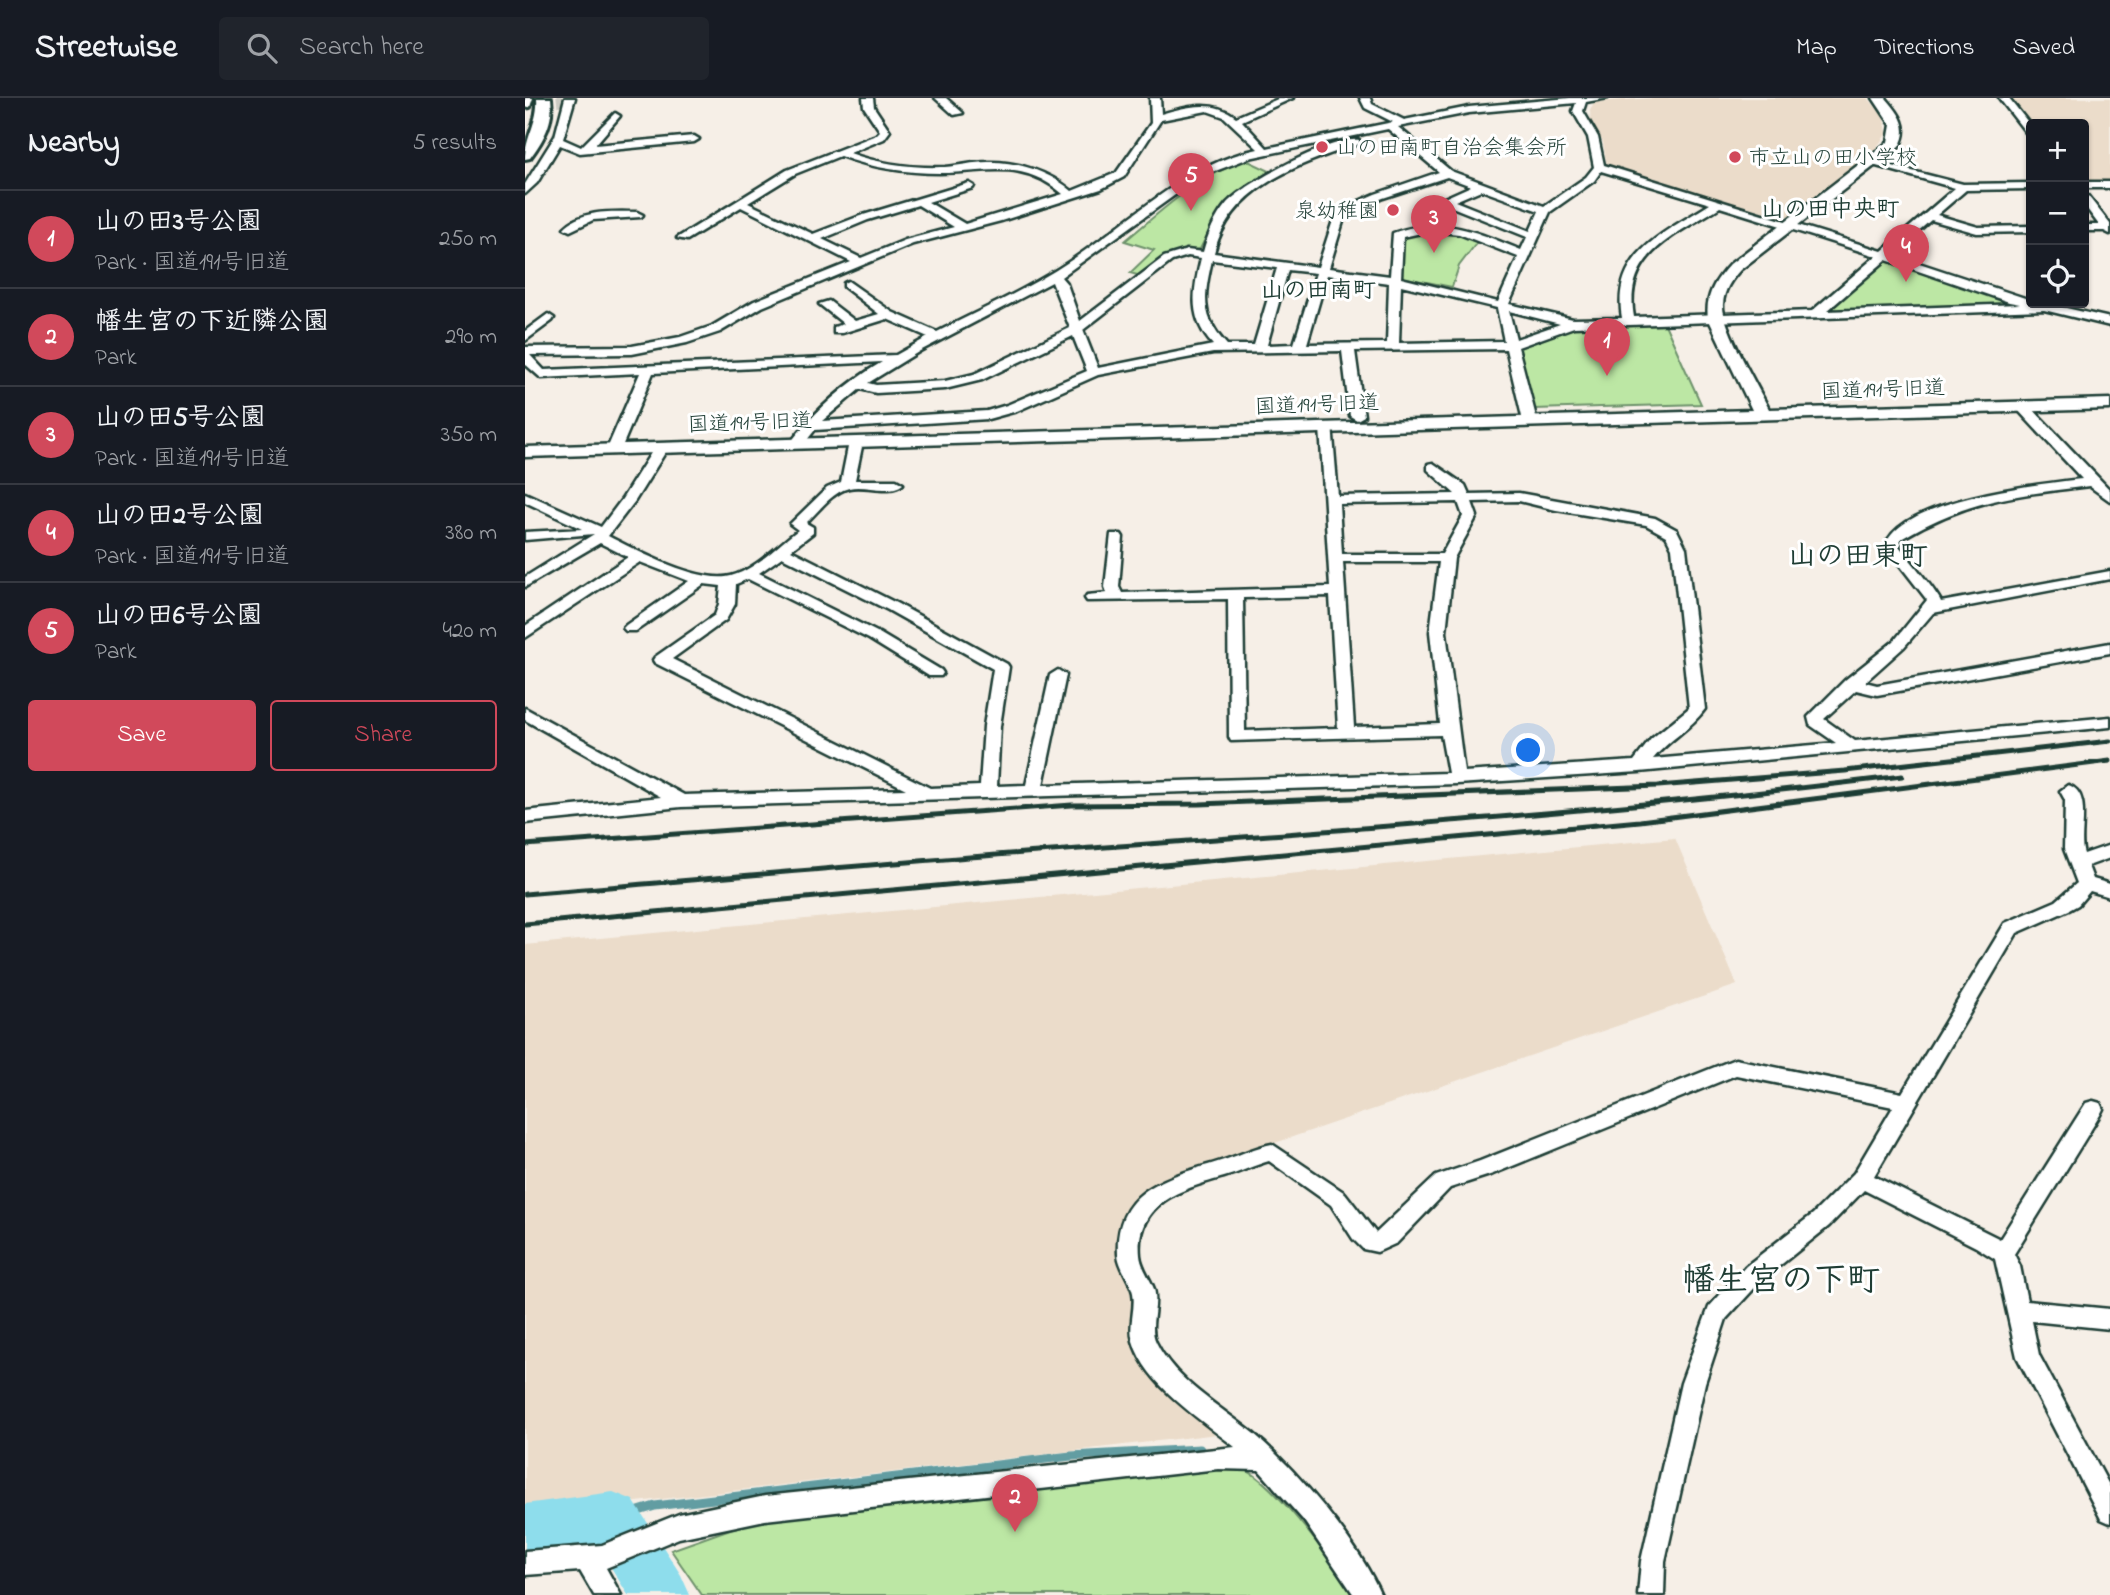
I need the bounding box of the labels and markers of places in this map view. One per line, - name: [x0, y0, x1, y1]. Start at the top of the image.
- place label: 山の田南町自治会集会所: [1336, 134, 1567, 164]
- marker: 山の田南町自治会集会所: [1314, 139, 1330, 155]
- place label: 市立山の田小学校: [1749, 144, 1917, 174]
- marker: 市立山の田小学校: [1727, 149, 1743, 165]
- pin: 5: [1168, 153, 1214, 211]
- pin: 3: [1411, 195, 1457, 253]
- place label: 泉幼稚園: [1295, 197, 1379, 227]
- marker: 泉幼稚園: [1385, 202, 1401, 218]
- pin: 4: [1883, 224, 1929, 282]
- pin: 1: [1584, 318, 1630, 376]
- pin: 2: [992, 1474, 1038, 1532]

